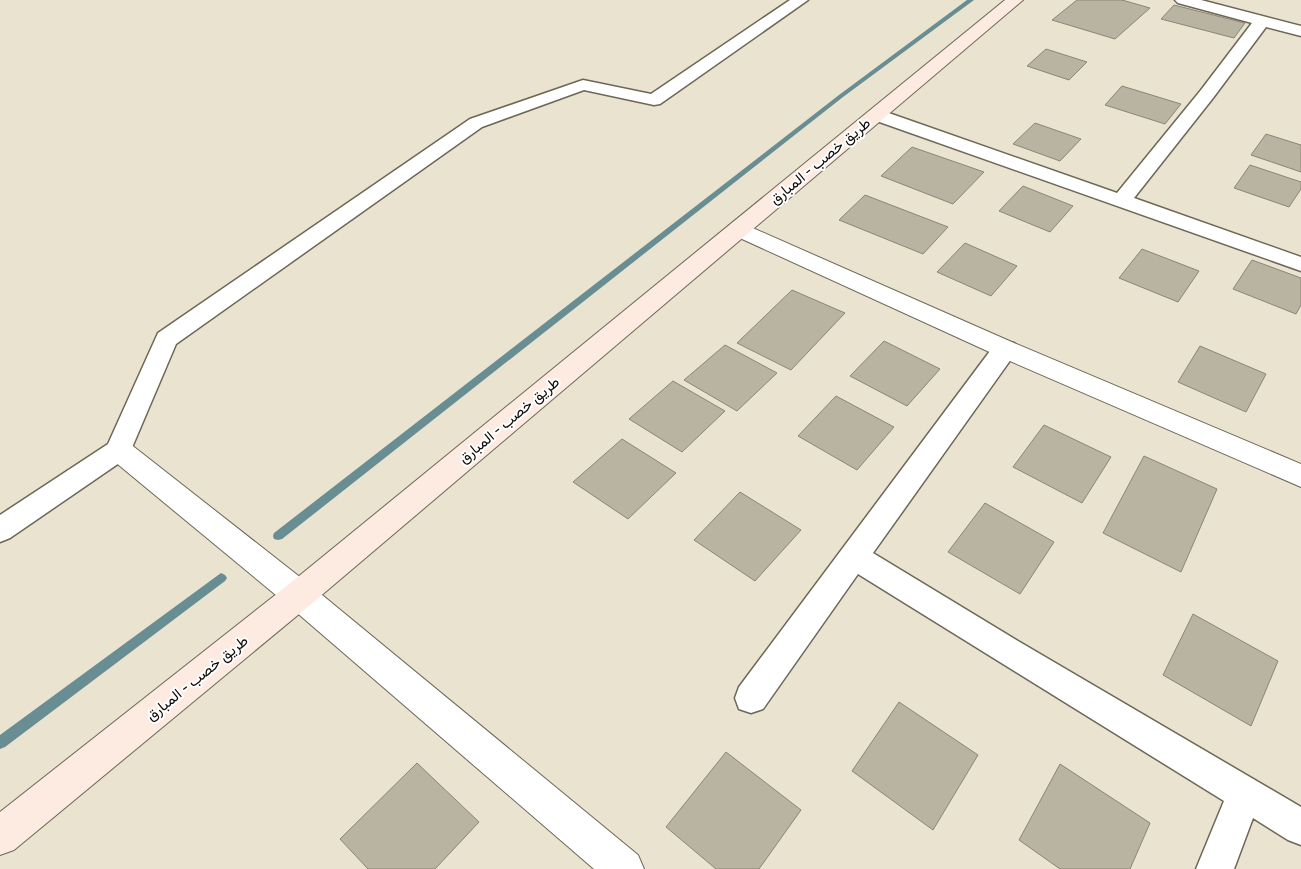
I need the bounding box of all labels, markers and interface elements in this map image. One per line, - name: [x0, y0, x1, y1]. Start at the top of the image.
- street label: طريق خصب - المبارق: [766, 114, 875, 209]
- street label: طريق خصب - المبارق: [455, 373, 564, 468]
- street label: طريق خصب - المبارق: [142, 631, 252, 725]

